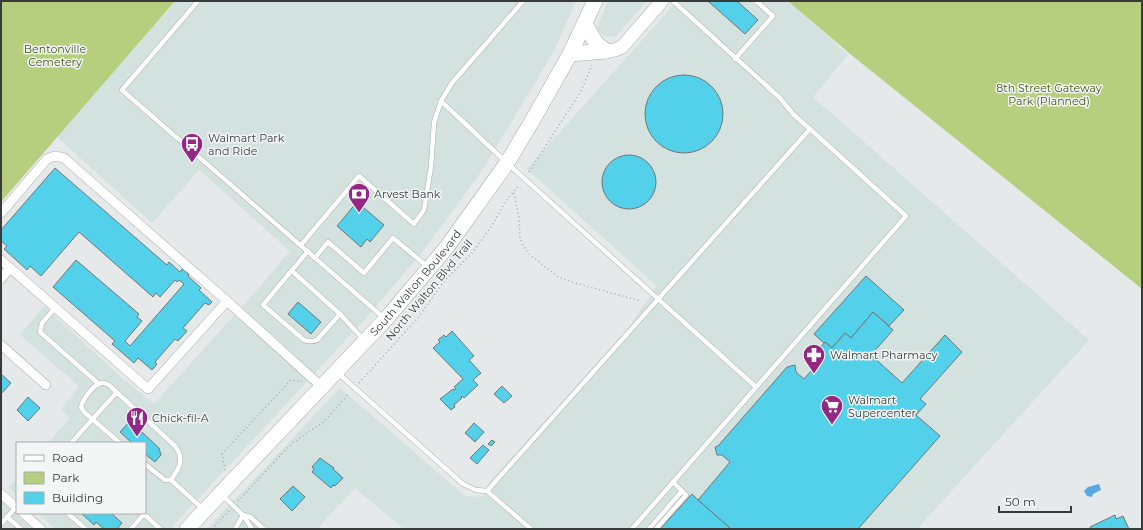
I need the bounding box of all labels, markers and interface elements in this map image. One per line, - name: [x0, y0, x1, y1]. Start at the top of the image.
- park label: Bentonville Cemetery: [24, 42, 87, 69]
- park label: 8th Street Gateway Park (Planned): [996, 81, 1102, 108]
- bus stop icon: Walmart Park and Ride: [179, 131, 205, 164]
- place label: Walmart Park and Ride: [208, 131, 285, 158]
- bank icon: Arvest Bank: [346, 181, 372, 214]
- place label: Arvest Bank: [374, 187, 441, 201]
- street label: South Walton Boulevard: [367, 227, 464, 339]
- street label: North Walton Blvd Trail: [383, 237, 475, 343]
- pharmacy icon: Walmart Pharmacy: [801, 342, 827, 375]
- place label: Walmart Pharmacy: [830, 348, 938, 362]
- supermarket icon: Walmart Supercenter: [819, 393, 845, 426]
- place label: Walmart Supercenter: [848, 393, 916, 420]
- restaurant icon: Chick-fil-A: [124, 405, 150, 438]
- place label: Chick-fil-A: [152, 411, 209, 425]
- legend: [16, 442, 146, 514]
- text: Road: [52, 450, 83, 465]
- text: Park: [52, 470, 80, 485]
- scale bar: [999, 488, 1071, 514]
- text: Building: [52, 490, 103, 505]
- text: 50 m: [1005, 494, 1036, 509]

